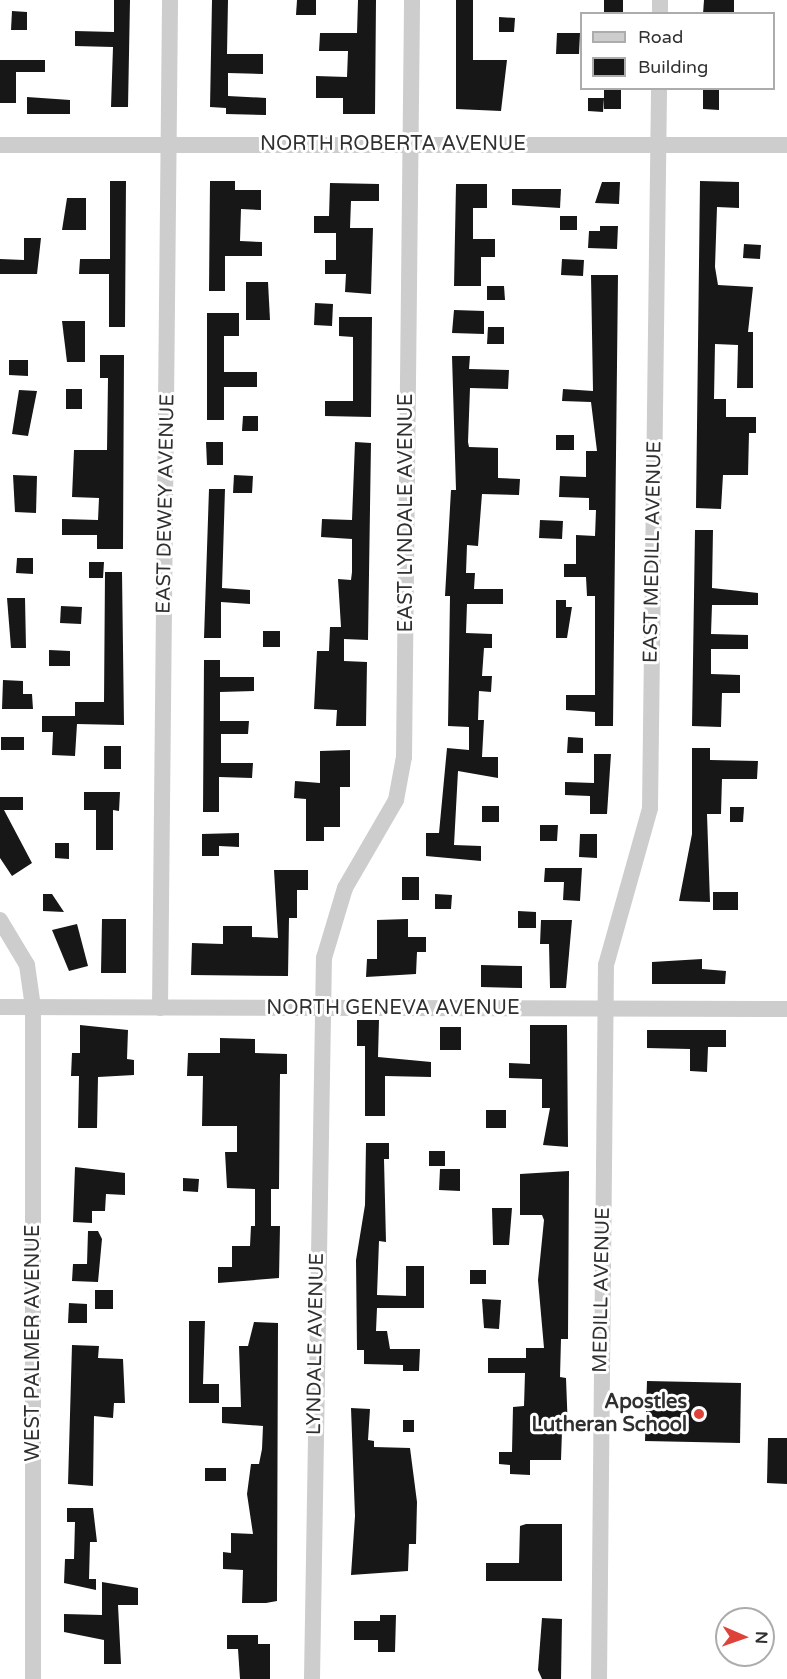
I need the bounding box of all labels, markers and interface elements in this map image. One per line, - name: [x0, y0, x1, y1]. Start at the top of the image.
- legend: [580, 12, 775, 90]
- text: Road: [638, 26, 683, 48]
- text: Building: [638, 56, 708, 78]
- street label: NORTH ROBERTA AVENUE: [260, 132, 526, 156]
- street label: EAST DEWEY AVENUE: [152, 394, 180, 614]
- street label: EAST LYNDALE AVENUE: [394, 394, 418, 632]
- street label: EAST MEDILL AVENUE: [639, 441, 667, 663]
- street label: NORTH GENEVA AVENUE: [266, 996, 520, 1020]
- street label: MEDILL AVENUE: [589, 1207, 615, 1373]
- street label: WEST PALMER AVENUE: [21, 1224, 45, 1462]
- street label: LYNDALE AVENUE: [302, 1253, 330, 1435]
- place label: Apostles Lutheran School: [531, 1390, 687, 1437]
- marker: Apostles Lutheran School: [692, 1407, 706, 1421]
- north arrow: [715, 1607, 775, 1667]
- text: N: [751, 1631, 771, 1644]

